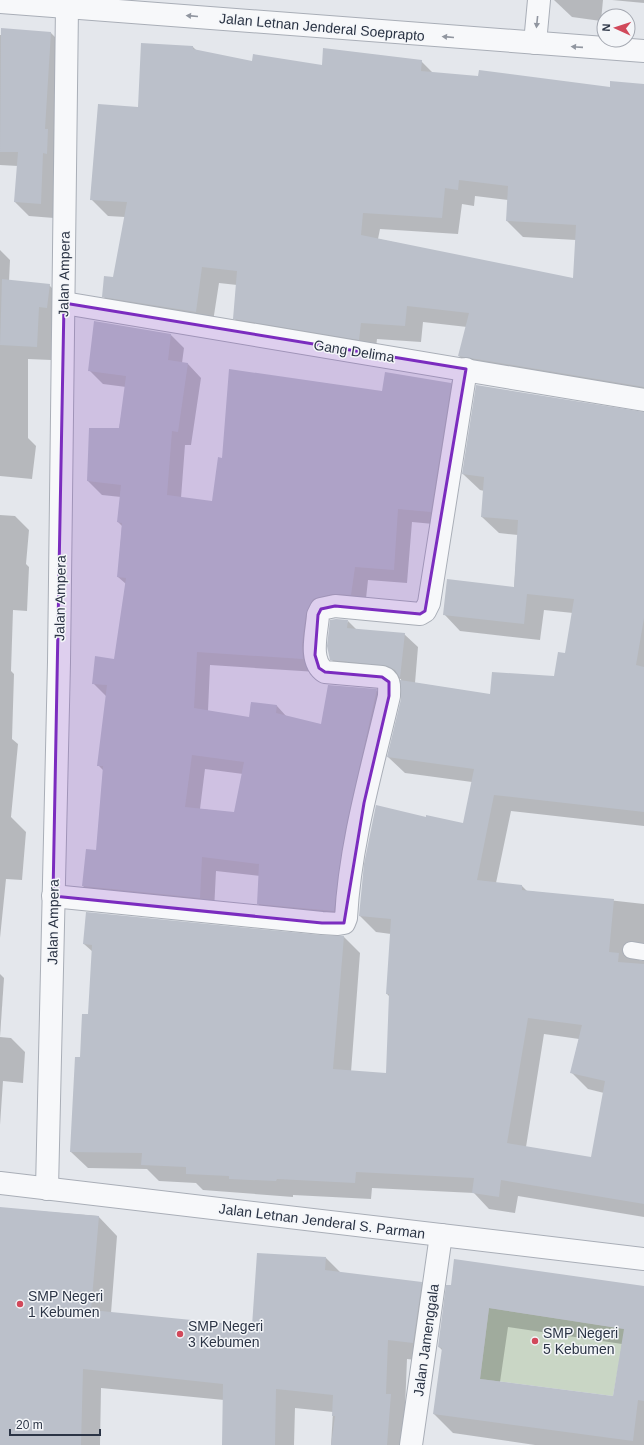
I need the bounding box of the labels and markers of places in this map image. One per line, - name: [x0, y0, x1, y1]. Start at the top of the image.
- place label: SMP Negeri 1 Kebumen: [28, 1288, 103, 1320]
- marker: SMP Negeri 1 Kebumen: [15, 1299, 25, 1309]
- place label: SMP Negeri 3 Kebumen: [188, 1318, 263, 1350]
- place label: SMP Negeri 5 Kebumen: [543, 1325, 618, 1357]
- marker: SMP Negeri 3 Kebumen: [175, 1329, 185, 1339]
- marker: SMP Negeri 5 Kebumen: [530, 1336, 540, 1346]

